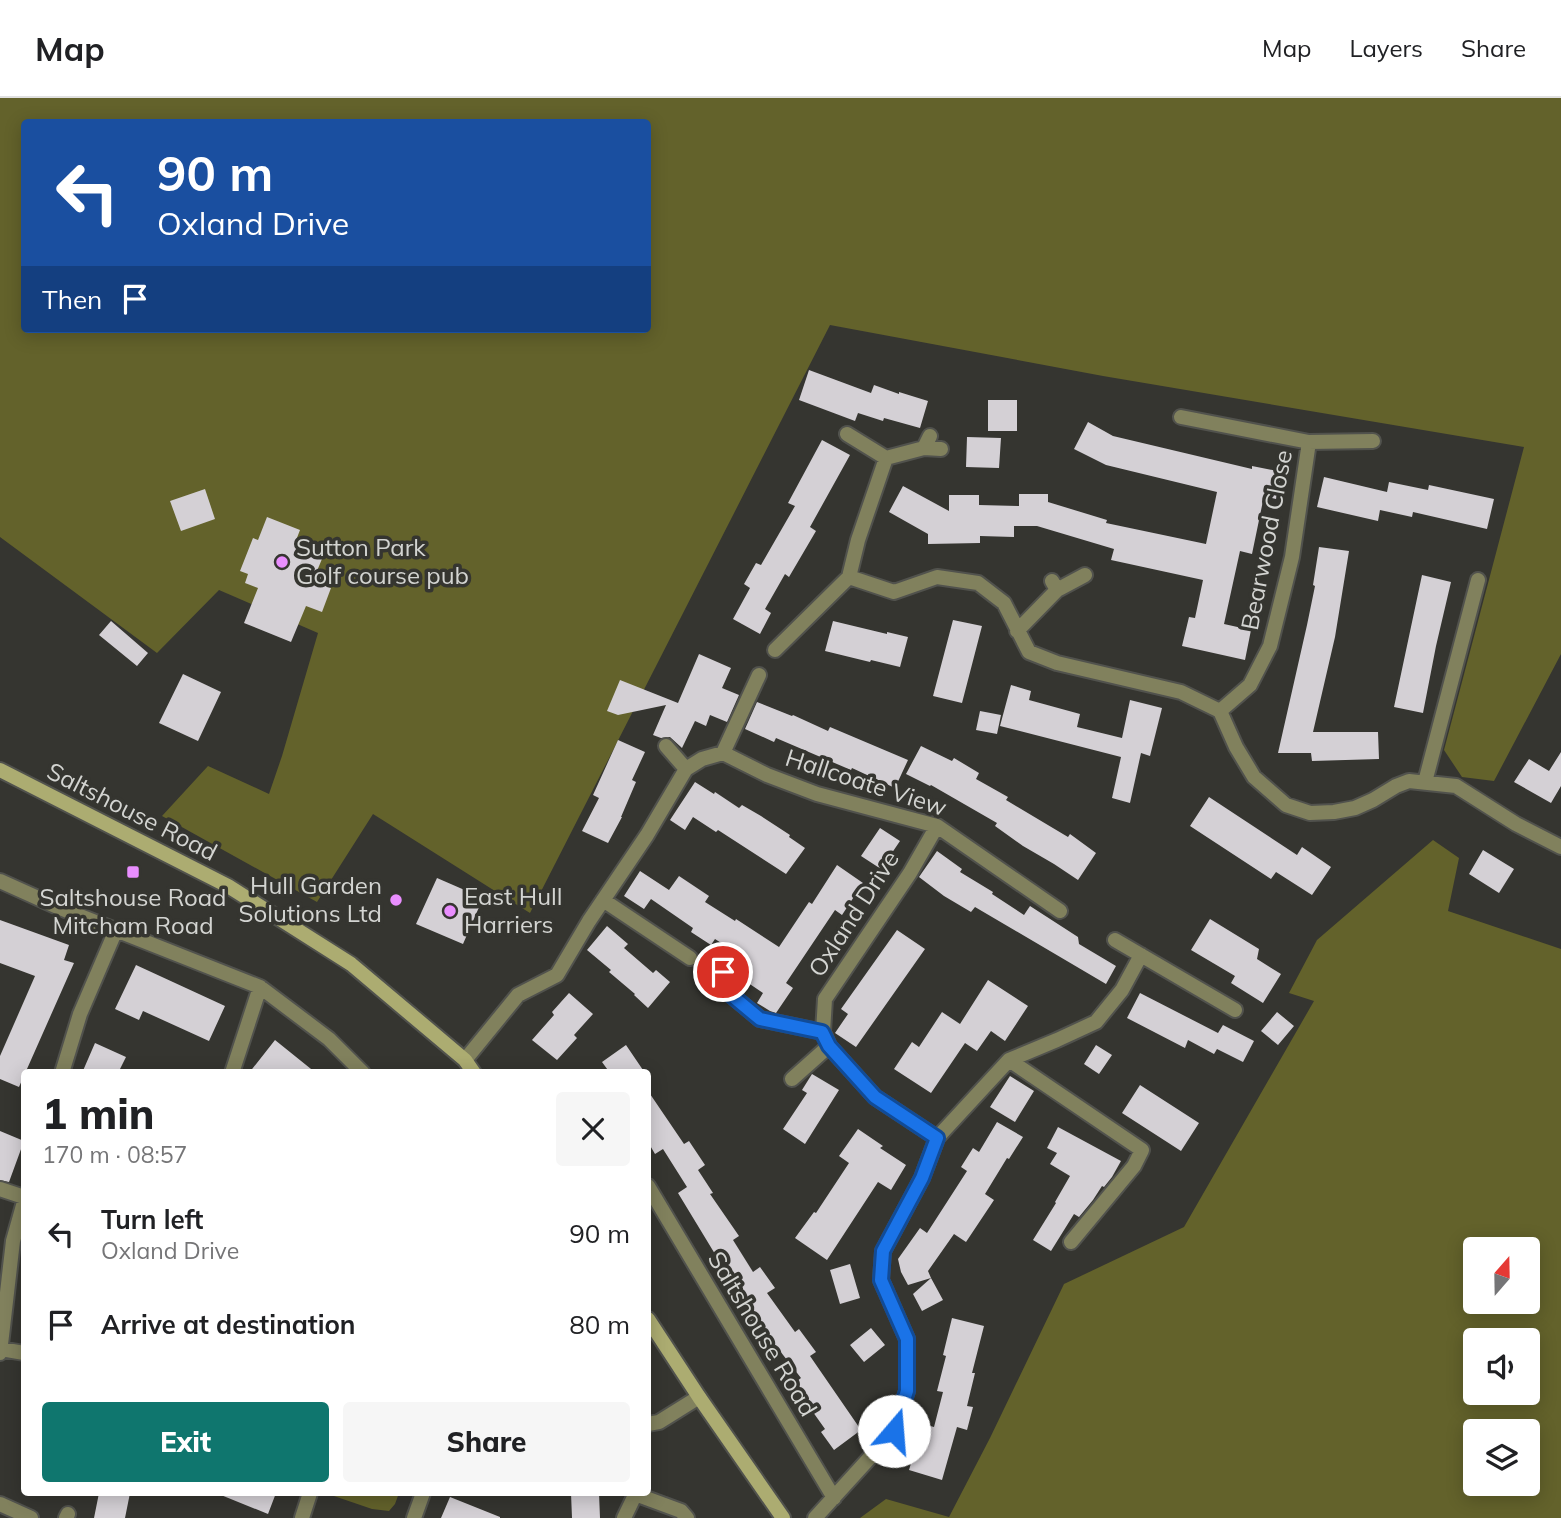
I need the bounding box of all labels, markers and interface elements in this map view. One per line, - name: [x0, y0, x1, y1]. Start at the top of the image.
- text: Map: [35, 28, 105, 69]
- text: Map: [1262, 33, 1311, 63]
- text: Layers: [1349, 33, 1423, 63]
- text: Share: [1461, 33, 1526, 63]
- text: 90 m: [157, 142, 273, 203]
- icon: left: [42, 147, 133, 238]
- text: Oxland Drive: [157, 203, 349, 243]
- icon: arrive: [116, 280, 154, 318]
- text: Then: [42, 283, 102, 316]
- street label: Bearwood Close: [1234, 447, 1298, 632]
- place label: Sutton Park Golf course pub: [296, 532, 469, 590]
- marker: Sutton Park Golf course pub: [274, 554, 290, 570]
- street label: Hallcoate View: [782, 742, 951, 822]
- street label: Saltshouse Road: [42, 755, 223, 867]
- street label: Oxland Drive: [801, 845, 905, 982]
- marker: Saltshouse Road Mitcham Road: [125, 864, 141, 880]
- place label: Hull Garden Solutions Ltd: [239, 870, 382, 928]
- place label: East Hull Harriers: [464, 881, 562, 939]
- place label: Saltshouse Road Mitcham Road: [39, 882, 227, 940]
- marker: Hull Garden Solutions Ltd: [388, 892, 404, 908]
- marker: East Hull Harriers: [442, 903, 458, 919]
- pin: [693, 942, 753, 1002]
- icon: arrive: [704, 953, 742, 991]
- text: 1 min: [42, 1087, 155, 1140]
- button: close: [556, 1092, 630, 1166]
- text: 170 m · 08:57: [42, 1140, 187, 1169]
- text: Turn left: [101, 1203, 203, 1236]
- icon: left: [42, 1215, 80, 1253]
- text: 90 m: [569, 1217, 630, 1250]
- text: Oxland Drive: [101, 1236, 239, 1265]
- north arrow: [1463, 1237, 1540, 1314]
- map controls: [1463, 1237, 1540, 1496]
- street label: Saltshouse Road: [702, 1246, 824, 1421]
- icon: arrive: [42, 1306, 80, 1344]
- text: Arrive at destination: [101, 1308, 356, 1341]
- text: 80 m: [569, 1308, 630, 1341]
- button: sound: [1463, 1328, 1540, 1405]
- position arrow: [857, 1394, 931, 1468]
- button: Exit: [42, 1402, 329, 1482]
- button: Share: [343, 1402, 630, 1482]
- button: layers: [1463, 1419, 1540, 1496]

